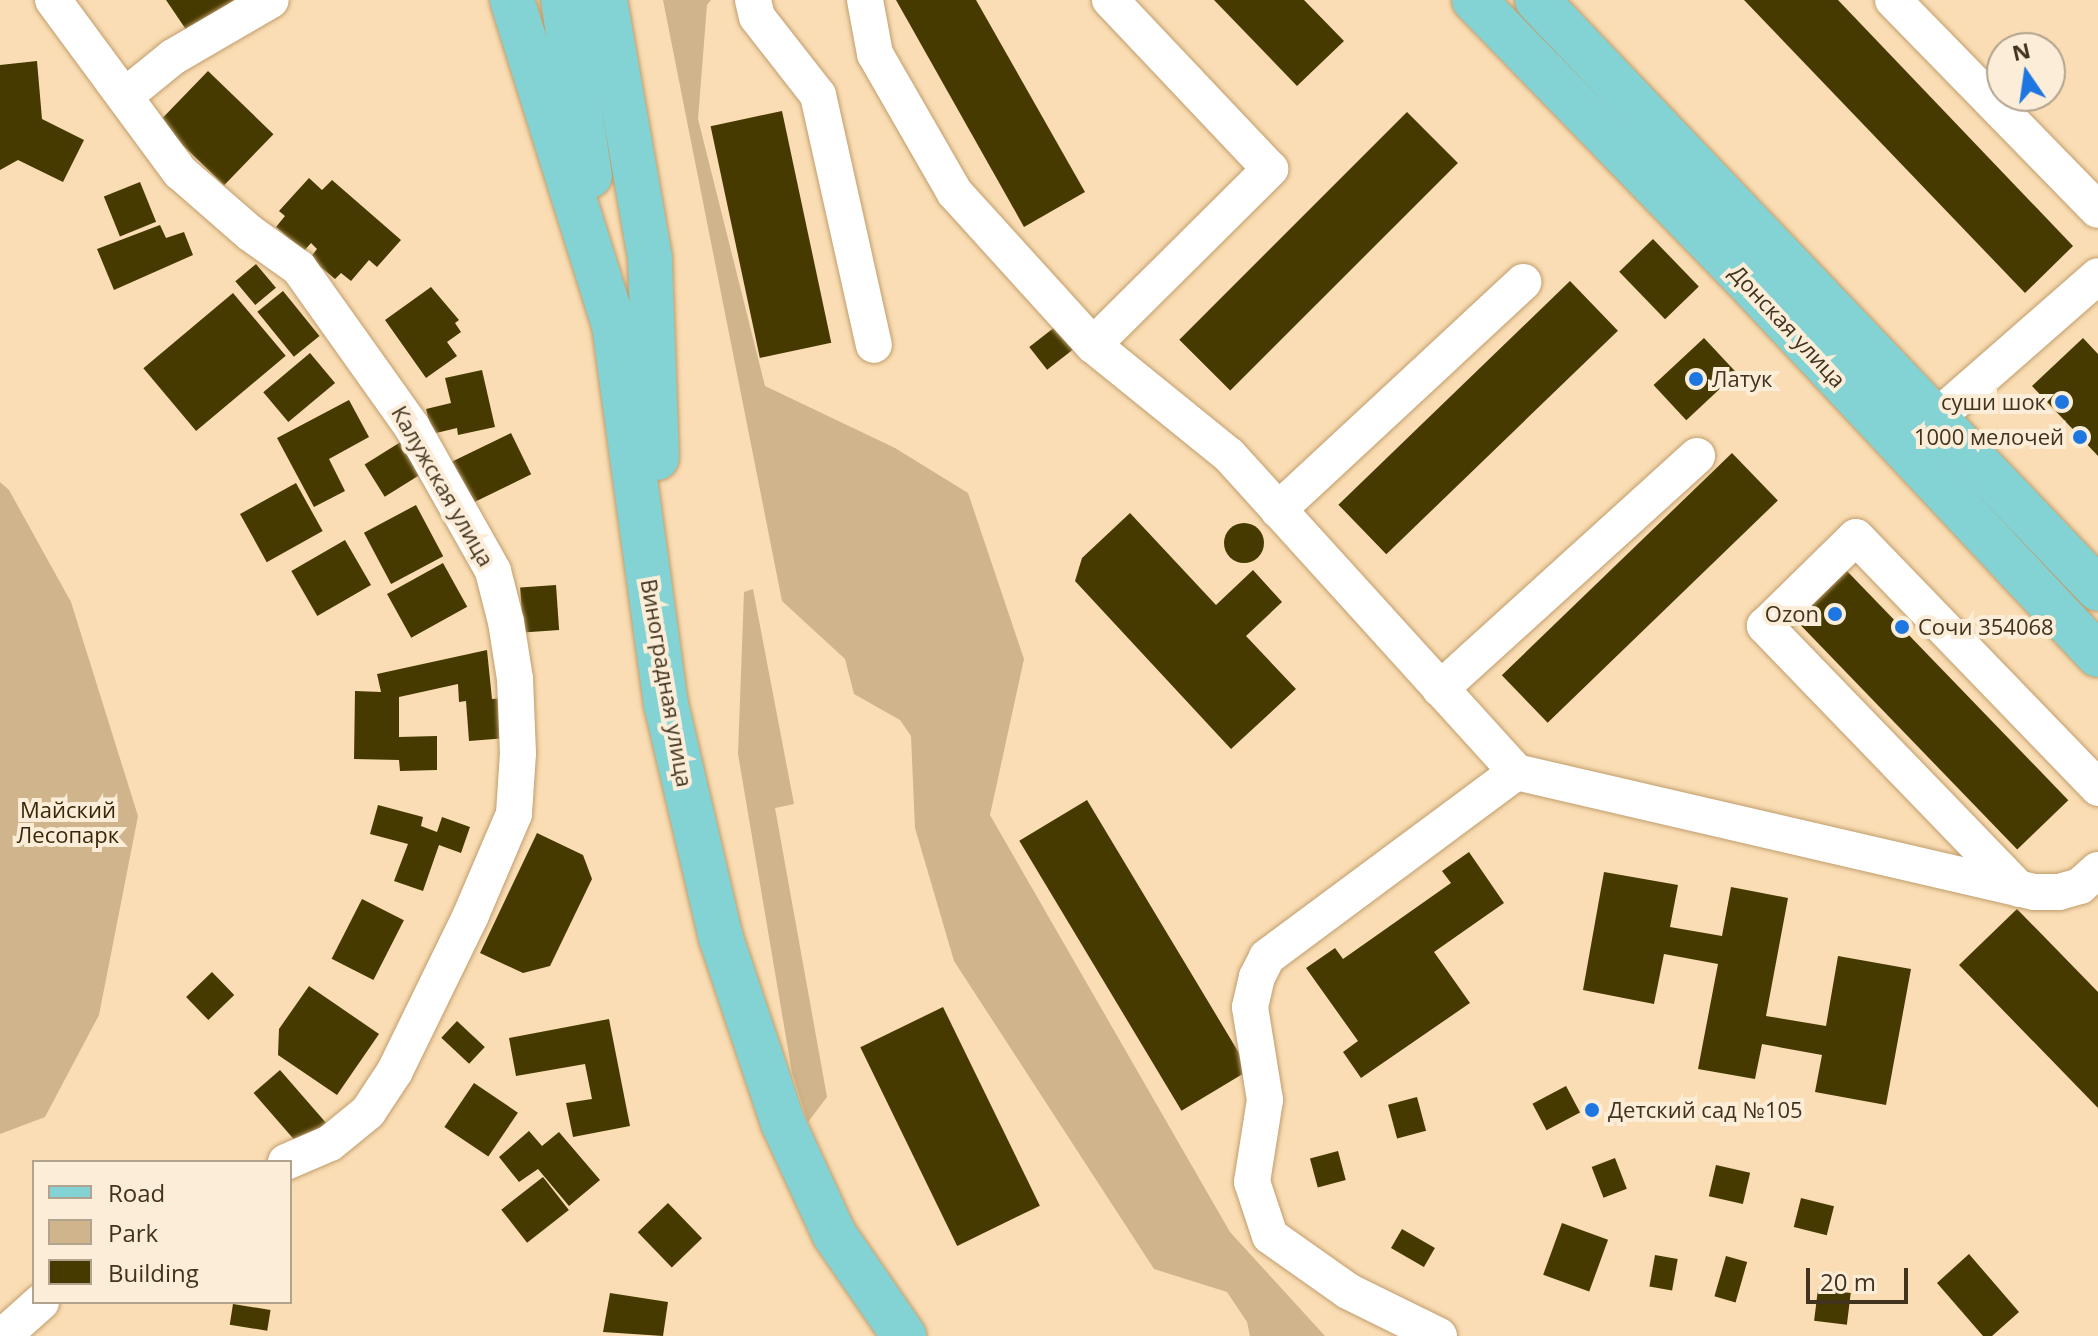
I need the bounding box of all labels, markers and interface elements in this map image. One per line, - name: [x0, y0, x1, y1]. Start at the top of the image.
- north arrow: [1986, 32, 2066, 112]
- text: N: [2009, 34, 2033, 67]
- street label: Донская улица: [1725, 259, 1851, 393]
- place label: Латук: [1712, 366, 1772, 392]
- marker: Латук: [1687, 370, 1705, 388]
- place label: суши шок: [1941, 389, 2046, 415]
- marker: суши шок: [2053, 393, 2071, 411]
- street label: Калужская улица: [386, 401, 500, 571]
- place label: 1000 мелочей: [1914, 424, 2064, 450]
- marker: 1000 мелочей: [2071, 428, 2089, 446]
- street label: Виноградная улица: [636, 577, 698, 789]
- place label: Ozon: [1765, 601, 1819, 627]
- marker: Ozon: [1826, 605, 1844, 623]
- place label: Сочи 354068: [1918, 614, 2054, 640]
- marker: Сочи 354068: [1893, 618, 1911, 636]
- park label: Майский Лесопарк: [17, 796, 119, 848]
- place label: Детский сад №105: [1608, 1097, 1803, 1123]
- marker: Детский сад №105: [1583, 1101, 1601, 1119]
- legend: [32, 1160, 292, 1304]
- text: Road: [108, 1176, 165, 1209]
- text: Park: [108, 1216, 158, 1249]
- scale bar: [1810, 1252, 1912, 1302]
- text: Building: [108, 1256, 199, 1289]
- text: 20 m: [1820, 1265, 1876, 1298]

